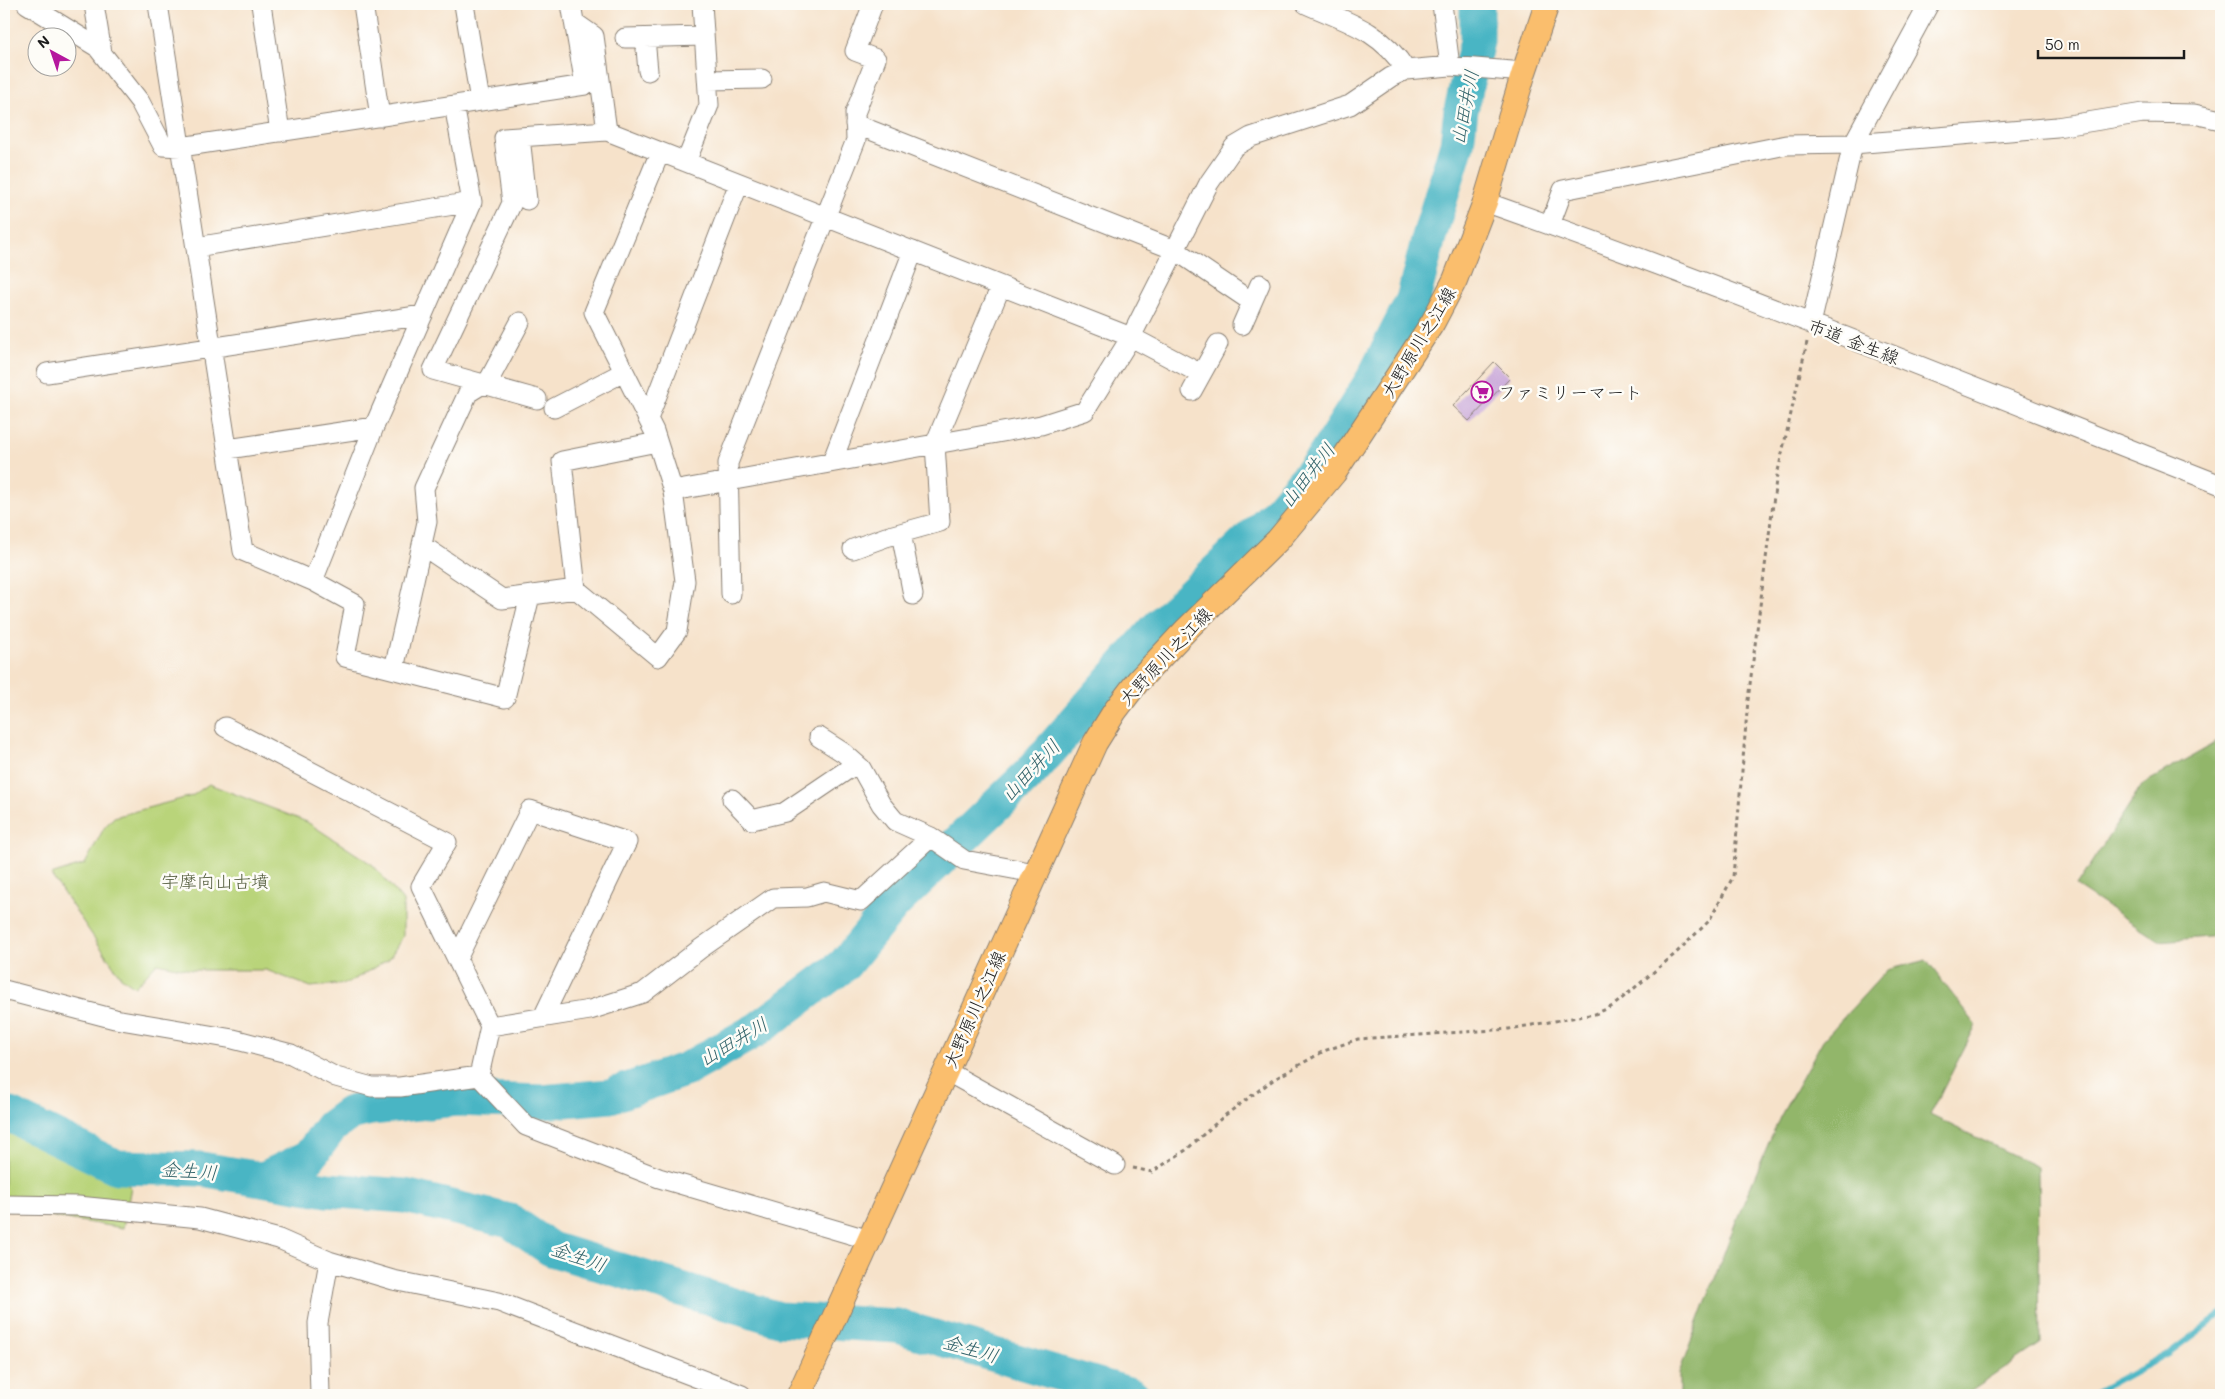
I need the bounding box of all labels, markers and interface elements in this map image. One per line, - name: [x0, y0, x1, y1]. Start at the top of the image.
- north arrow: [28, 28, 78, 78]
- scale bar: [2038, 28, 2184, 60]
- text: N: [33, 31, 54, 52]
- text: 50 m: [2045, 34, 2080, 54]
- water label: 山田井川: [1444, 67, 1484, 147]
- street label: 大野原川之江線: [1375, 282, 1461, 402]
- street label: 市道 金生線: [1805, 313, 1903, 369]
- supermarket icon: ファミリーマート: [1470, 380, 1494, 404]
- place label: ファミリーマート: [1498, 380, 1642, 404]
- water label: 山田井川: [1274, 437, 1340, 513]
- street label: 大野原川之江線: [1113, 602, 1217, 710]
- water label: 山田井川: [995, 734, 1065, 806]
- park label: 宇摩向山古墳: [161, 869, 269, 893]
- street label: 大野原川之江線: [937, 947, 1011, 1071]
- water label: 山田井川: [694, 1011, 772, 1071]
- water label: 金生川: [160, 1156, 218, 1184]
- water label: 金生川: [548, 1235, 610, 1277]
- water label: 金生川: [940, 1328, 1002, 1368]

